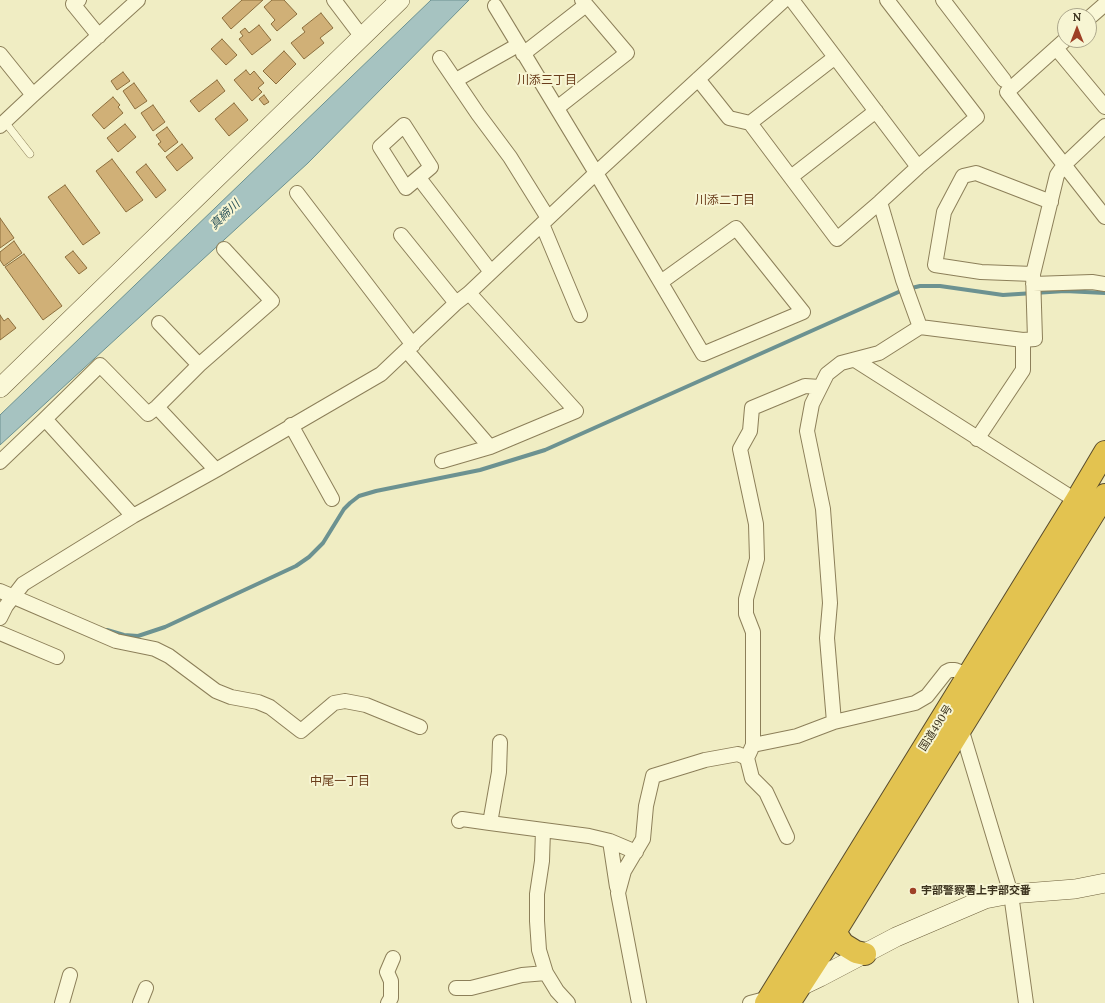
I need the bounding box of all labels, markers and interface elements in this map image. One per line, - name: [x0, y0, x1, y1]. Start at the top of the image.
- north arrow: [1057, 8, 1097, 48]
- text: N: [1073, 10, 1081, 24]
- district label: 川添三丁目: [517, 74, 577, 88]
- district label: 川添二丁目: [695, 194, 755, 208]
- water label: 真締川: [207, 197, 243, 233]
- street label: 国道490号: [917, 702, 955, 754]
- district label: 中尾一丁目: [310, 775, 370, 789]
- place label: 宇部警察署上宇部交番: [921, 884, 1031, 898]
- marker: 宇部警察署上宇部交番: [908, 886, 918, 896]

